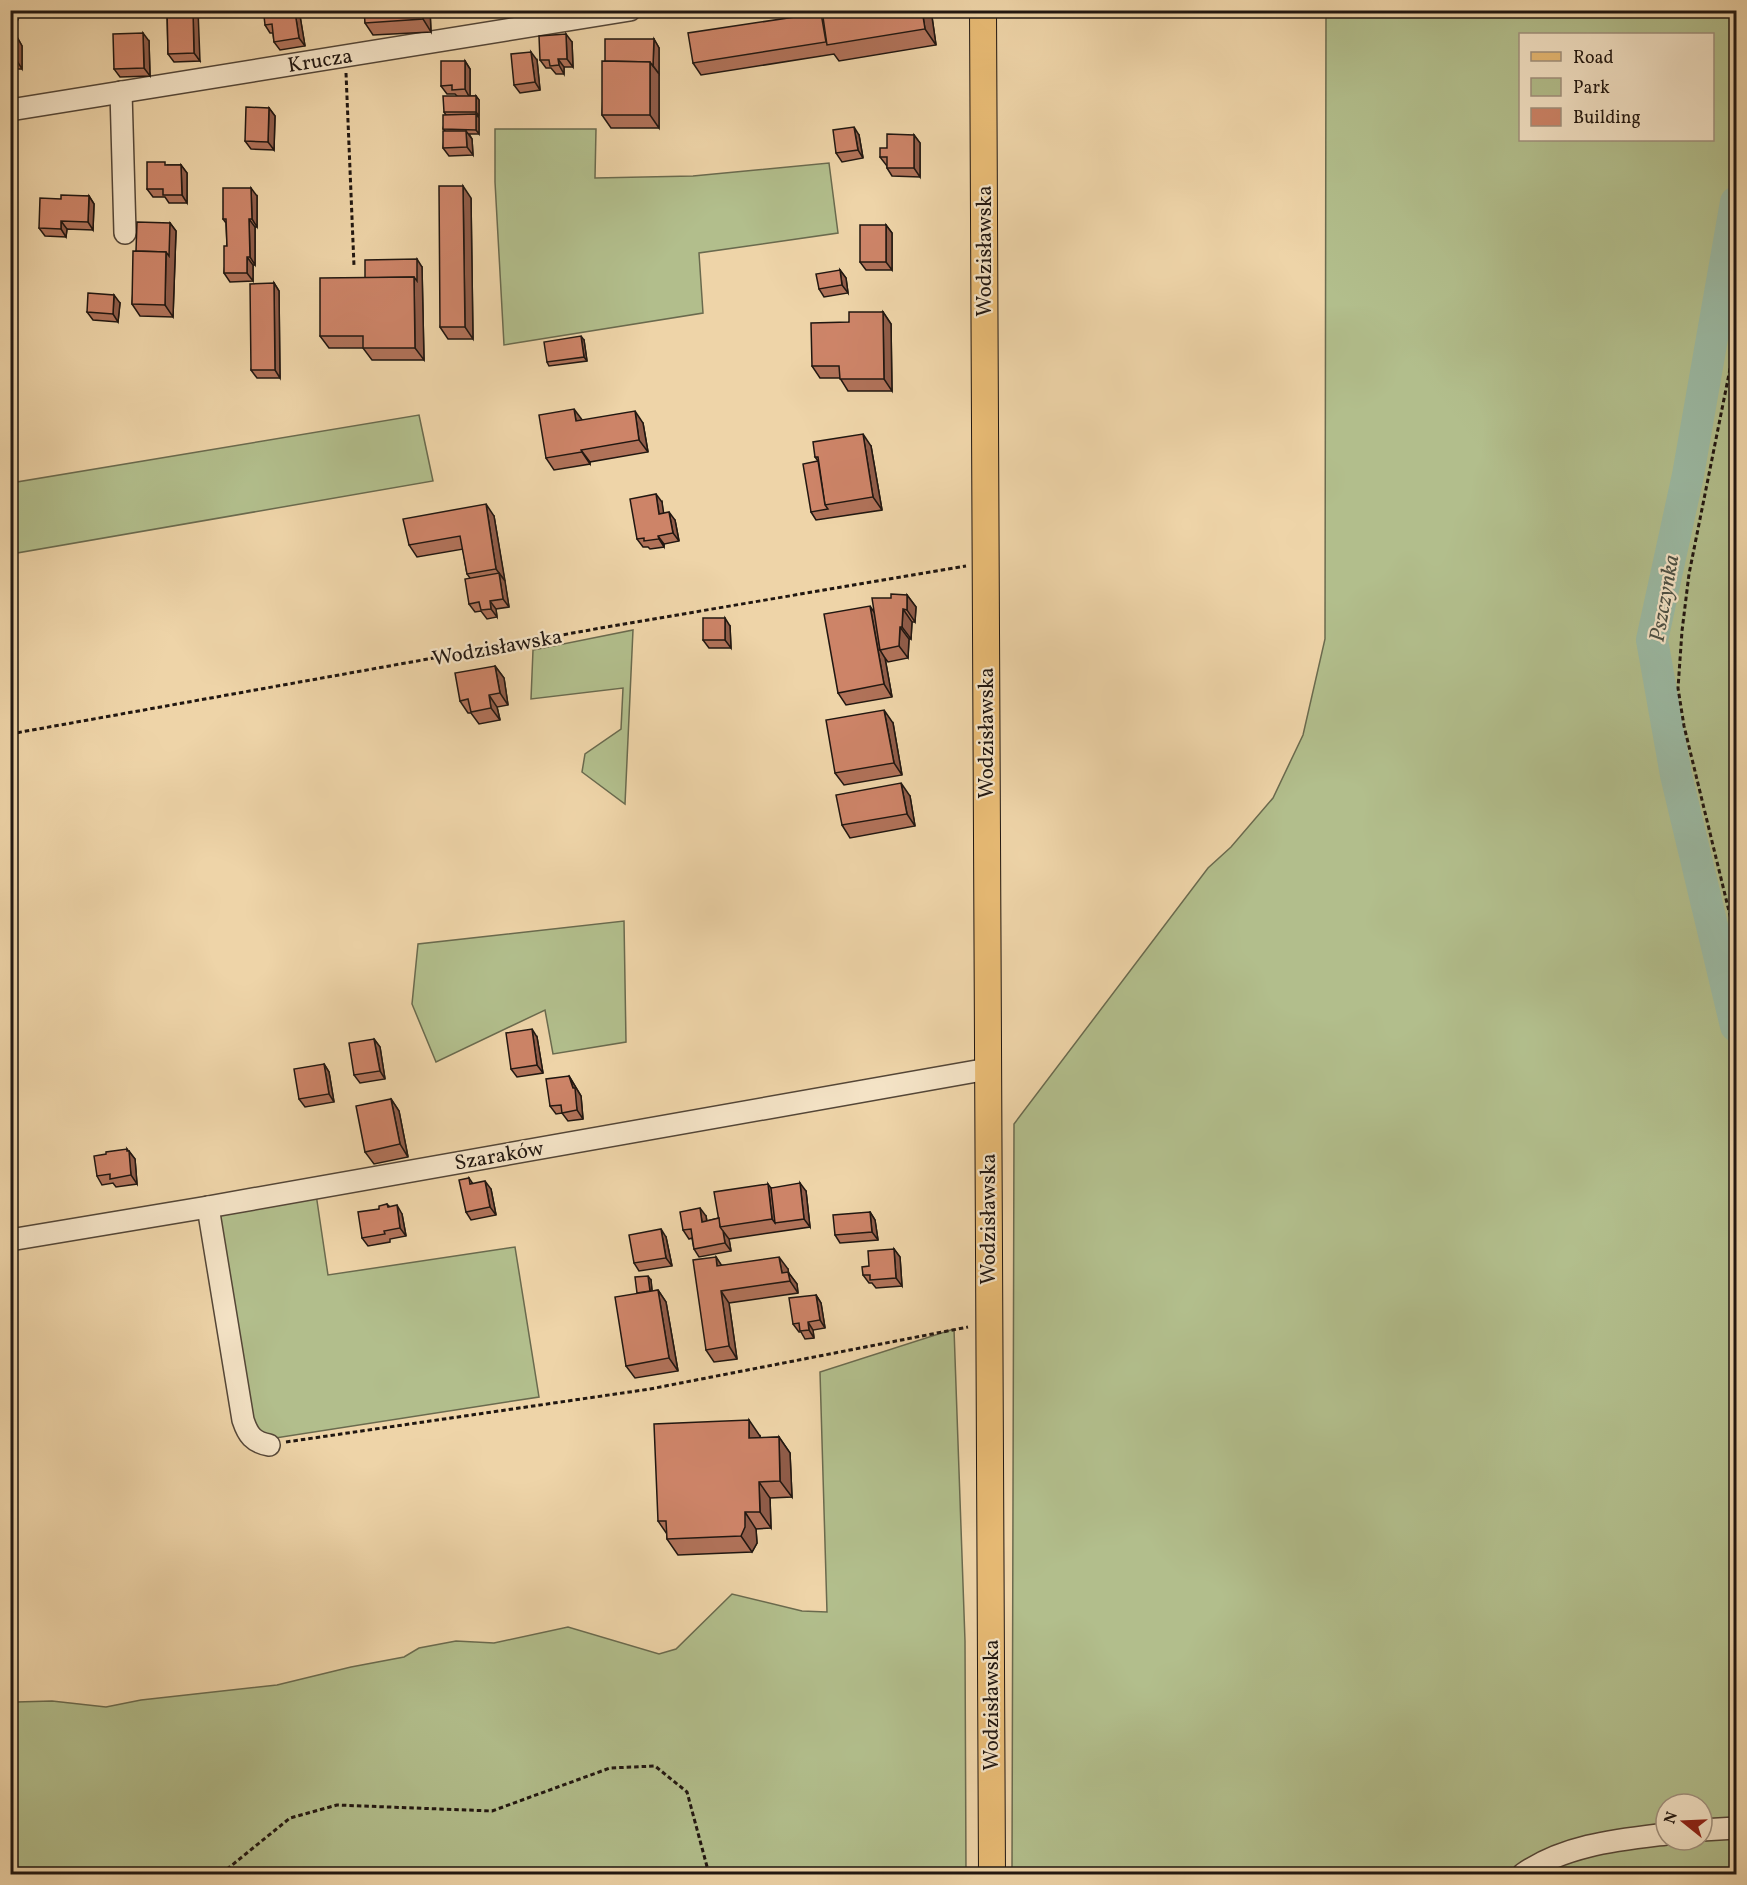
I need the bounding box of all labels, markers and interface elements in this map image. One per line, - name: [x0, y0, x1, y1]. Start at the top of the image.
- legend: [1519, 33, 1714, 141]
- street label: Krucza: [286, 42, 355, 81]
- text: Road: [1573, 46, 1614, 71]
- text: Park: [1573, 76, 1610, 101]
- text: Building: [1573, 106, 1641, 131]
- street label: Wodzisławska: [971, 185, 1000, 317]
- water label: Pszczynka: [1643, 552, 1688, 644]
- street label: Wodzisławska: [430, 623, 565, 674]
- street label: Wodzisławska: [973, 667, 1002, 799]
- street label: Szaraków: [452, 1134, 546, 1179]
- street label: Wodzisławska: [975, 1153, 1004, 1285]
- street label: Wodzisławska: [978, 1639, 1007, 1771]
- north arrow: [1654, 1792, 1714, 1852]
- text: N: [1659, 1809, 1684, 1827]

